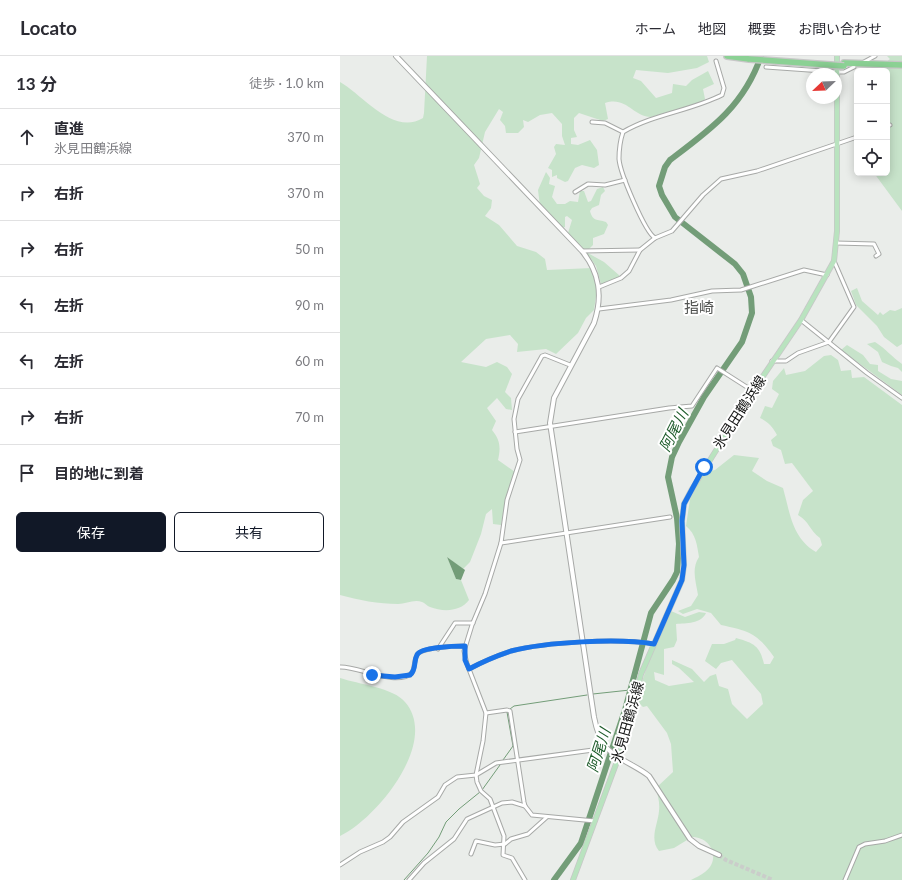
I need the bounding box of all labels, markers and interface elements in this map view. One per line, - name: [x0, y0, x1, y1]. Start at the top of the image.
- text: Locato: [20, 16, 77, 39]
- text: ホーム: [634, 20, 676, 37]
- text: 地図: [698, 20, 726, 37]
- text: 概要: [748, 20, 776, 37]
- text: お問い合わせ: [798, 20, 882, 37]
- north arrow: [806, 68, 842, 104]
- map controls: [854, 68, 890, 176]
- button: +: [854, 68, 890, 104]
- text: 13 分: [16, 73, 57, 94]
- text: 徒歩 · 1.0 km: [249, 75, 324, 91]
- button: −: [854, 104, 890, 140]
- text: 直進: [54, 119, 84, 137]
- icon: ahead: [16, 126, 38, 148]
- text: 370 m: [287, 129, 324, 145]
- text: 氷見田鶴浜線: [54, 140, 132, 156]
- button: locate: [854, 140, 890, 176]
- icon: right: [16, 182, 38, 204]
- text: 右折: [54, 184, 84, 202]
- text: 370 m: [287, 185, 324, 201]
- icon: right: [16, 238, 38, 260]
- text: 右折: [54, 240, 84, 258]
- text: 50 m: [295, 241, 324, 257]
- icon: left: [16, 294, 38, 316]
- text: 左折: [54, 296, 84, 314]
- text: 90 m: [295, 297, 324, 313]
- district label: 指崎: [684, 298, 714, 316]
- icon: left: [16, 350, 38, 372]
- text: 左折: [54, 352, 84, 370]
- text: 60 m: [295, 353, 324, 369]
- street label: 氷見田鶴浜線: [709, 372, 769, 452]
- water label: 阿尾川: [655, 404, 692, 454]
- icon: right: [16, 406, 38, 428]
- text: 右折: [54, 408, 84, 426]
- text: 70 m: [295, 409, 324, 425]
- route start: [695, 458, 713, 476]
- icon: arrive: [16, 462, 38, 484]
- text: 目的地に到着: [54, 464, 144, 482]
- button: 保存: [16, 512, 166, 552]
- button: 共有: [174, 512, 324, 552]
- route end: [363, 666, 381, 684]
- street label: 氷見田鶴浜線: [607, 679, 647, 765]
- water label: 阿尾川: [582, 724, 614, 774]

